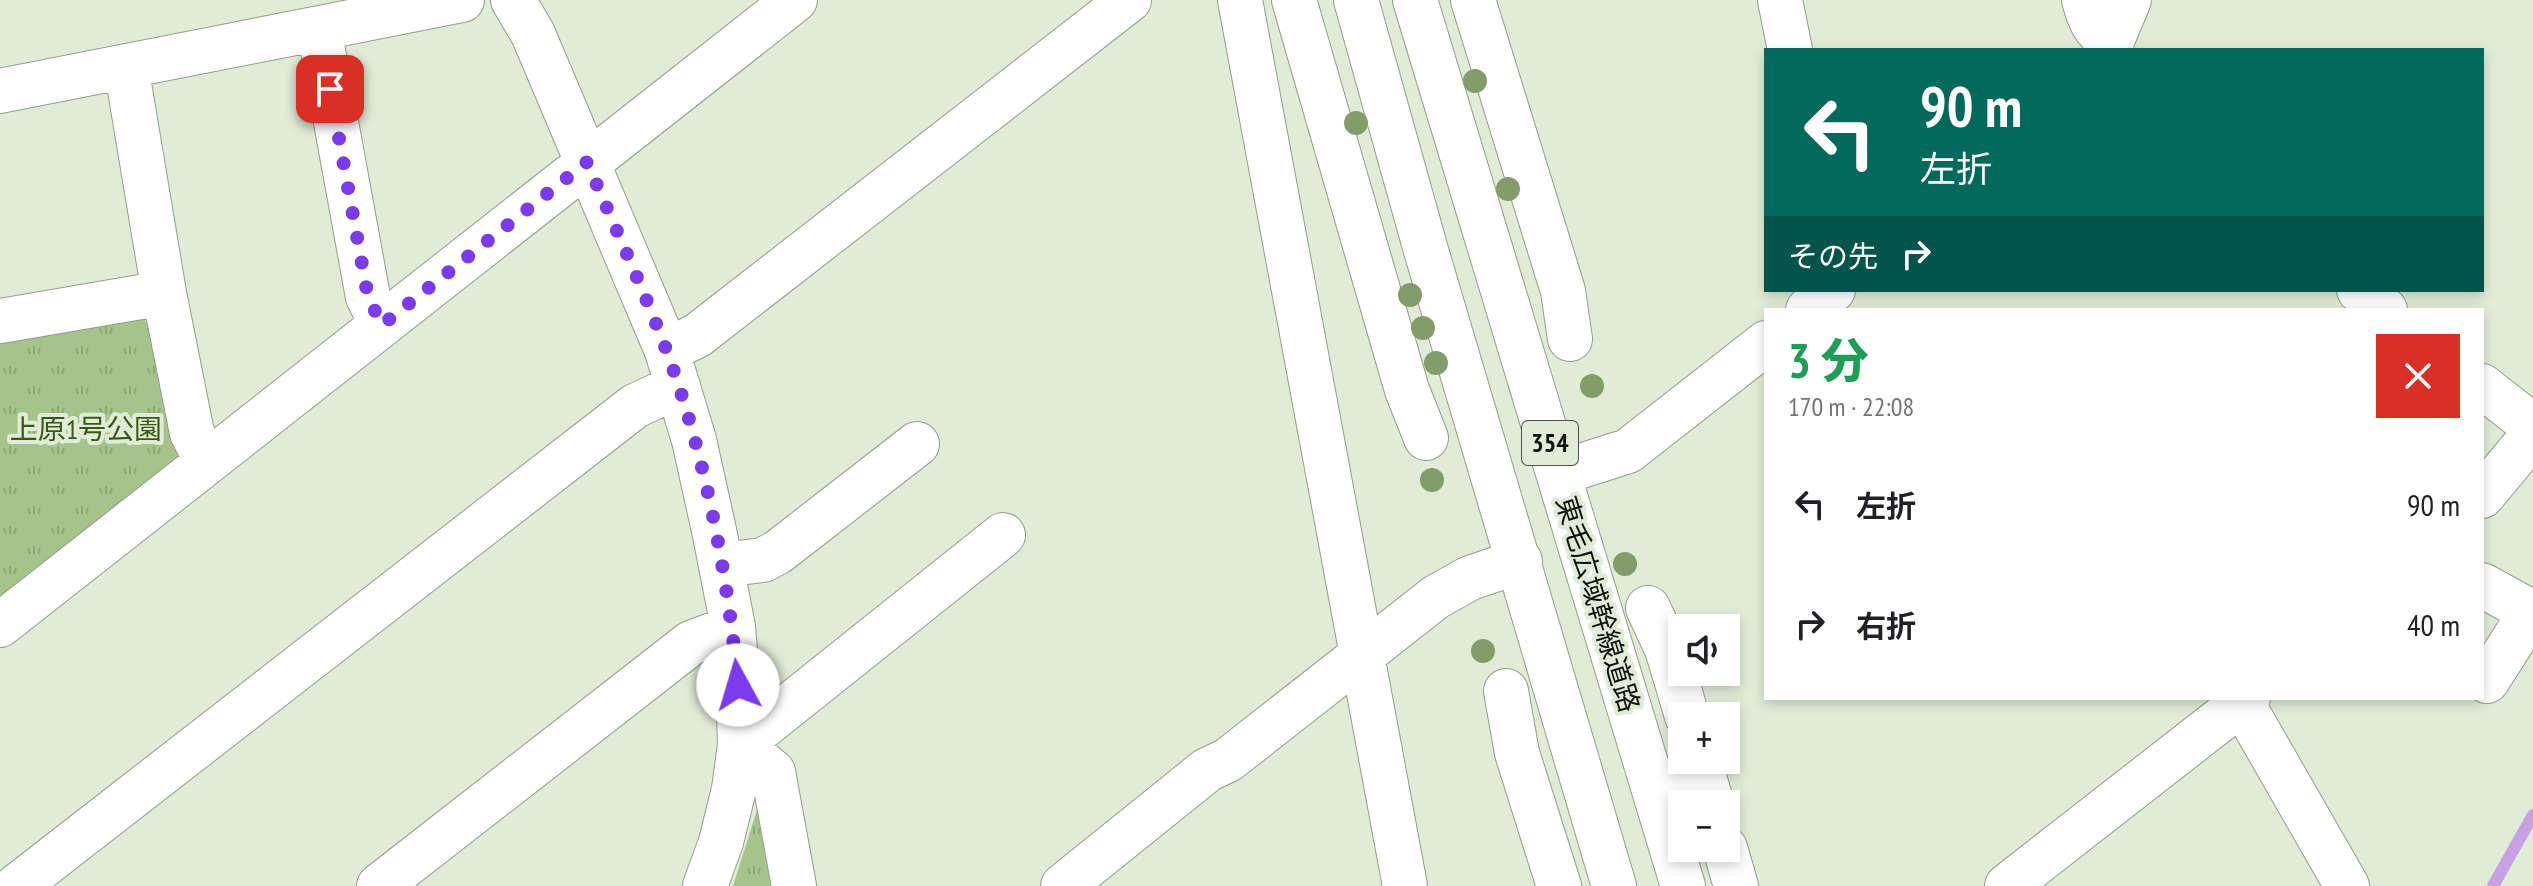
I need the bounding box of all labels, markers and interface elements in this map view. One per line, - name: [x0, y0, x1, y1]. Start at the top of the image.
- pin: [296, 55, 364, 123]
- icon: arrive: [308, 67, 352, 111]
- text: 90 m: [1920, 70, 2022, 142]
- icon: left: [1788, 80, 1892, 184]
- text: 左折: [1920, 145, 1992, 192]
- icon: right: [1894, 232, 1938, 276]
- text: その先: [1788, 236, 1878, 275]
- text: 3 分: [1788, 329, 1869, 391]
- button: close: [2376, 334, 2460, 418]
- text: 170 m · 22:08: [1788, 390, 1914, 423]
- park label: 上原1号公園: [10, 410, 162, 447]
- road number: 354: [1522, 421, 1578, 465]
- icon: left: [1788, 482, 1832, 526]
- text: 90 m: [2407, 485, 2460, 524]
- text: 左折: [1856, 486, 1916, 525]
- street label: 東毛広域幹線道路: [1548, 491, 1649, 716]
- icon: right: [1788, 602, 1832, 646]
- text: 40 m: [2407, 605, 2460, 644]
- text: 右折: [1856, 606, 1916, 645]
- map controls: [1668, 614, 1740, 862]
- button: sound: [1668, 614, 1740, 686]
- position arrow: [696, 643, 780, 727]
- button: +: [1668, 702, 1740, 774]
- button: −: [1668, 790, 1740, 862]

